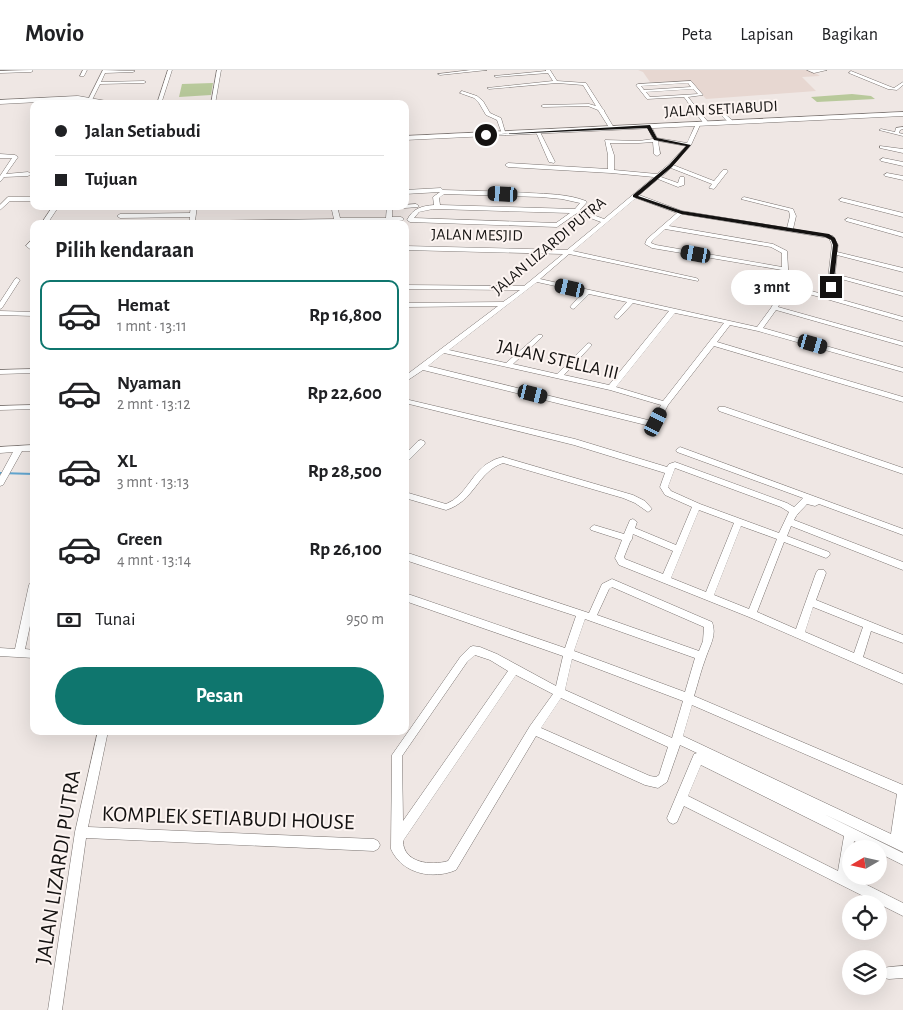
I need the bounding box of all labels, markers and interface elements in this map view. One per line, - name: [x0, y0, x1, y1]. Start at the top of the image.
- text: Movio: [25, 22, 84, 46]
- text: Peta: [681, 26, 712, 44]
- text: Lapisan: [740, 26, 794, 44]
- text: Bagikan: [822, 26, 878, 44]
- street label: JALAN SETIABUDI: [664, 98, 778, 120]
- text: Jalan Setiabudi: [85, 122, 201, 141]
- route start: [475, 124, 497, 146]
- text: Tujuan: [85, 170, 138, 189]
- car: [487, 186, 518, 202]
- street label: JALAN LIZARDI PUTRA: [489, 194, 609, 298]
- street label: JALAN MESJID: [431, 226, 523, 244]
- text: Pilih kendaraan: [55, 239, 194, 261]
- car: [679, 244, 712, 264]
- callout: 3 mnt: [731, 270, 814, 304]
- route end: [820, 276, 842, 298]
- car: [553, 277, 586, 299]
- text: 3 mnt: [754, 279, 790, 295]
- icon: car: [57, 293, 102, 338]
- text: Hemat: [117, 296, 170, 315]
- text: Rp 16,800: [309, 306, 382, 325]
- text: 1 mnt · 13:11: [117, 318, 187, 334]
- car: [796, 333, 829, 355]
- street label: JALAN STELLA III: [495, 337, 621, 383]
- icon: car: [57, 371, 102, 416]
- text: Nyaman: [117, 374, 181, 393]
- car: [516, 383, 549, 405]
- text: Rp 22,600: [307, 384, 382, 403]
- text: 2 mnt · 13:12: [117, 396, 190, 412]
- car: [642, 405, 669, 439]
- icon: car: [57, 449, 102, 494]
- text: XL: [117, 452, 137, 471]
- text: Rp 28,500: [308, 462, 382, 481]
- text: 3 mnt · 13:13: [117, 474, 189, 490]
- icon: car: [57, 527, 102, 572]
- text: Green: [117, 530, 163, 549]
- text: Rp 26,100: [309, 540, 382, 559]
- text: 4 mnt · 13:14: [117, 552, 191, 568]
- icon: cash: [55, 606, 83, 634]
- text: Tunai: [95, 610, 136, 629]
- text: 950 m: [346, 611, 384, 627]
- button: Pesan: [55, 667, 384, 725]
- street label: JALAN LIZARDI PUTRA: [32, 768, 84, 966]
- street label: KOMPLEK SETIABUDI HOUSE: [101, 803, 355, 833]
- north arrow: [842, 840, 888, 885]
- map controls: [842, 840, 887, 995]
- button: locate: [842, 895, 887, 940]
- button: layers: [842, 950, 887, 995]

